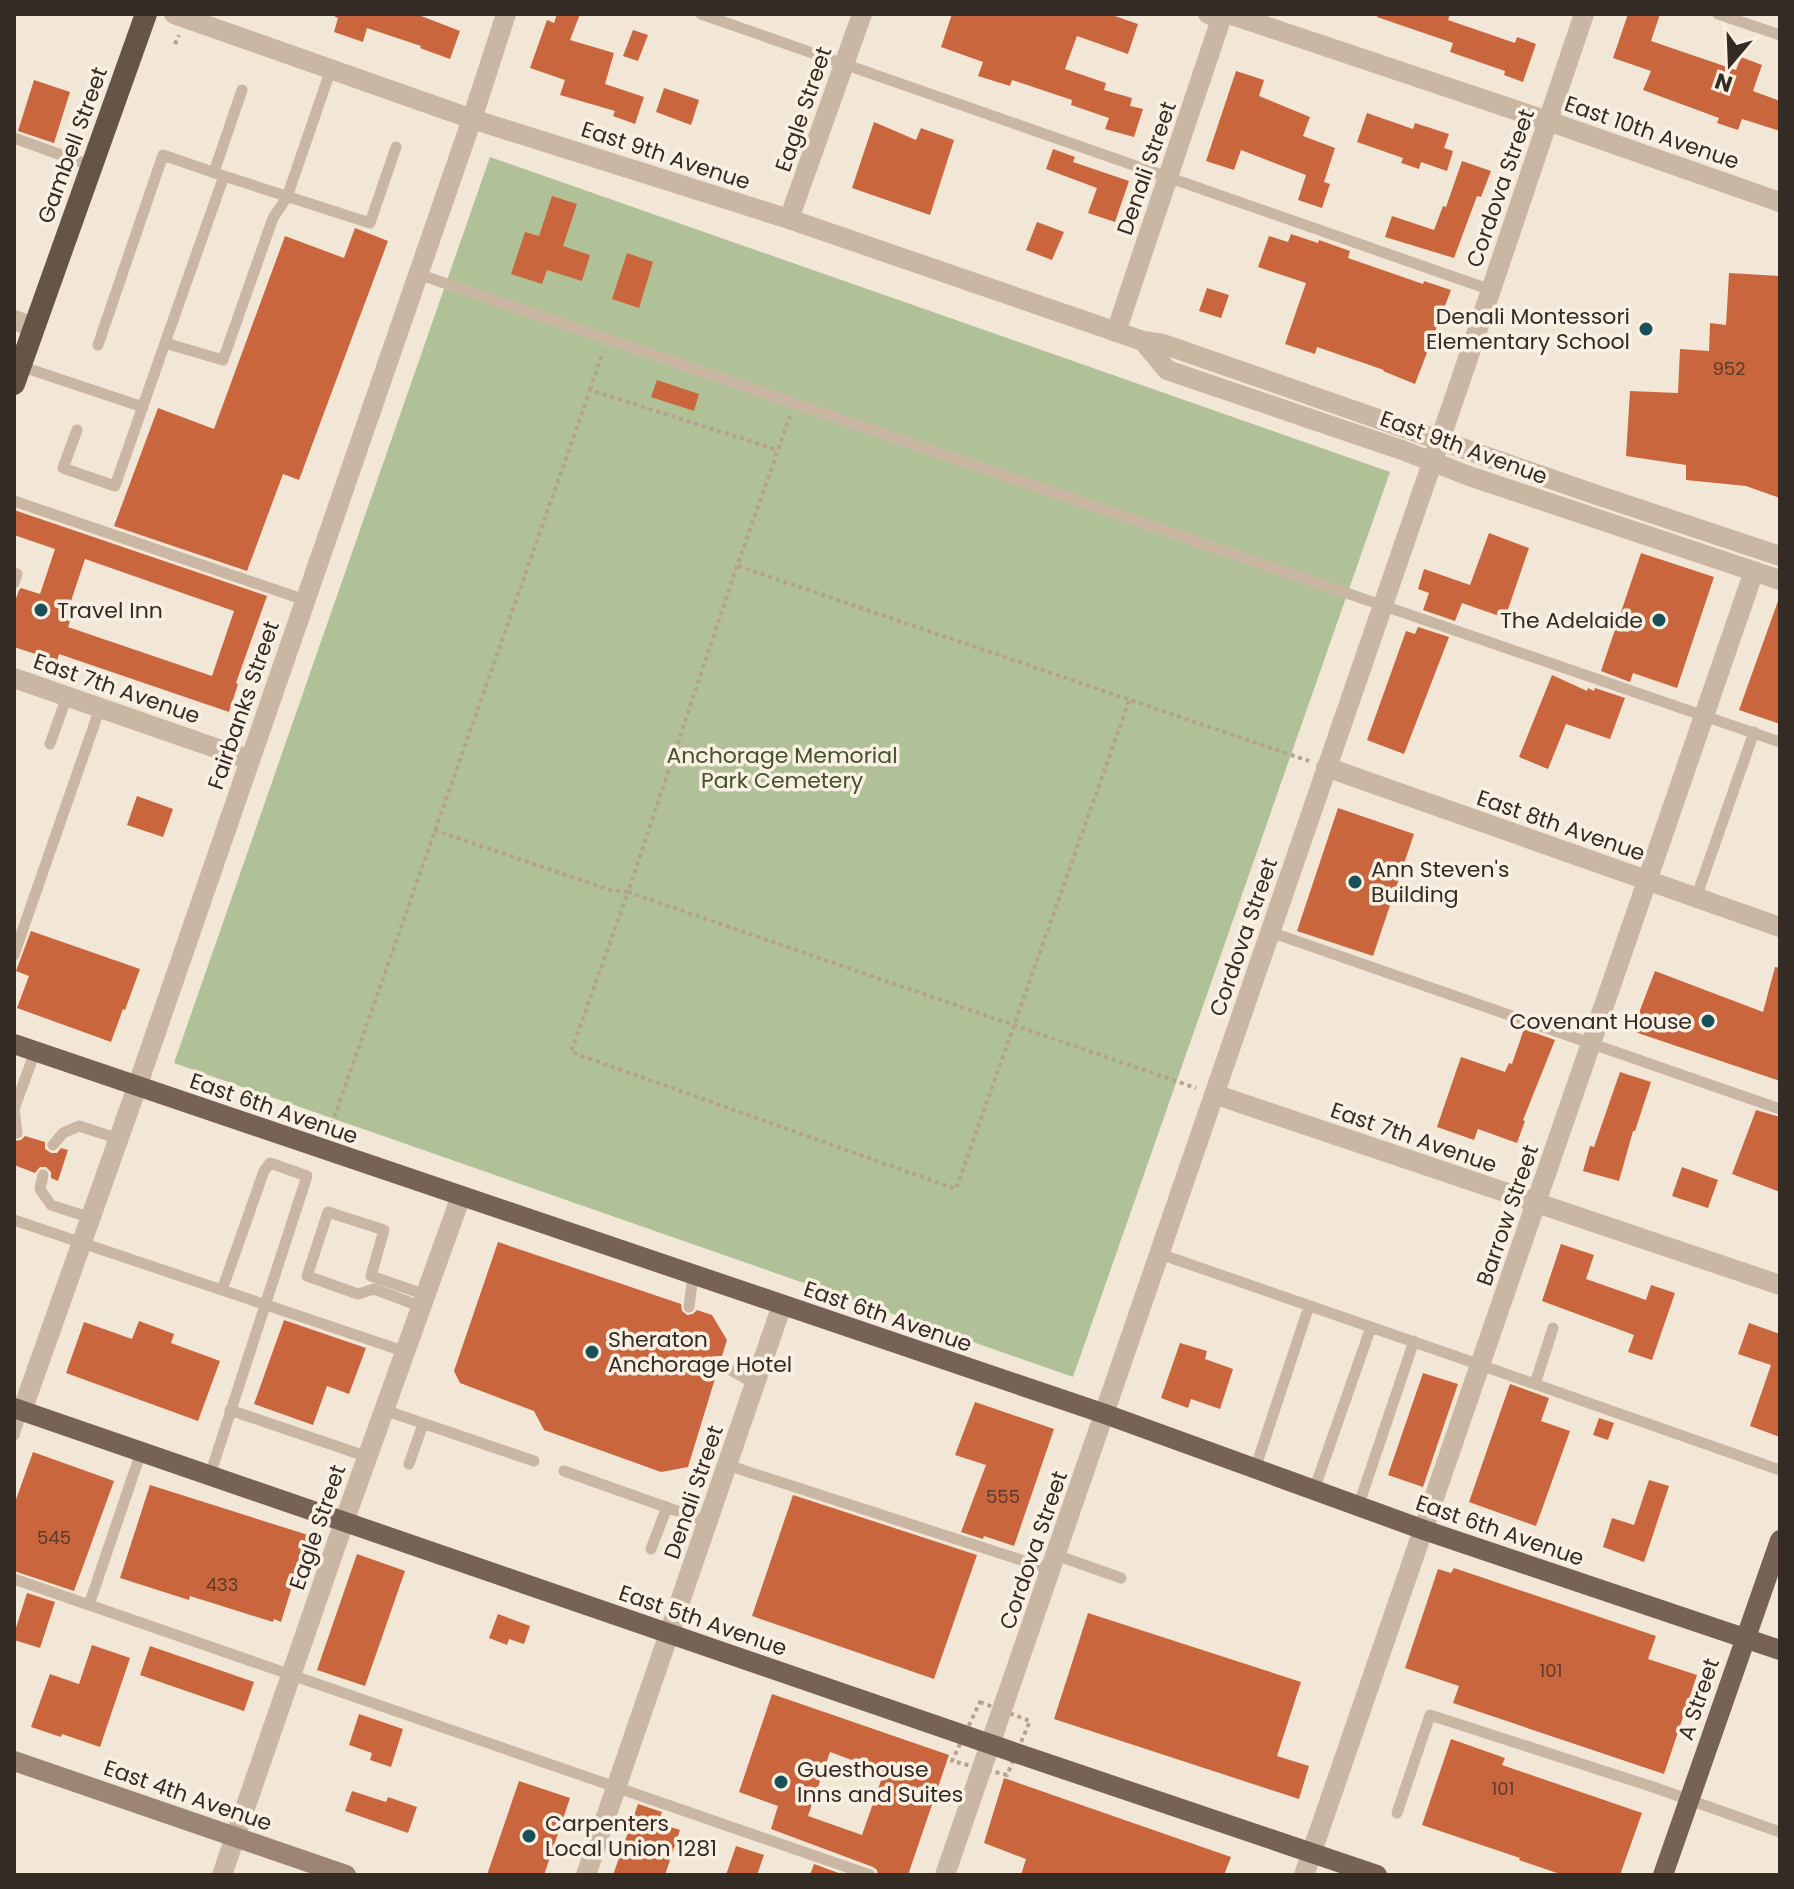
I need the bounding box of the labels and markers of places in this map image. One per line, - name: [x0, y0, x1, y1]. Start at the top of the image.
- place label: Denali Montessori Elementary School: [1426, 301, 1630, 357]
- marker: Denali Montessori Elementary School: [1637, 320, 1655, 338]
- place label: Travel Inn: [57, 595, 163, 626]
- marker: Travel Inn: [32, 601, 50, 619]
- place label: The Adelaide: [1500, 605, 1643, 636]
- marker: The Adelaide: [1650, 611, 1668, 629]
- place label: Ann Steven's Building: [1371, 854, 1509, 910]
- marker: Ann Steven's Building: [1346, 873, 1364, 891]
- place label: Covenant House: [1510, 1006, 1692, 1037]
- marker: Covenant House: [1699, 1012, 1717, 1030]
- place label: Sheraton Anchorage Hotel: [608, 1324, 792, 1380]
- marker: Sheraton Anchorage Hotel: [583, 1343, 601, 1361]
- place label: Guesthouse Inns and Suites: [797, 1754, 963, 1810]
- marker: Guesthouse Inns and Suites: [772, 1773, 790, 1791]
- place label: Carpenters Local Union 1281: [545, 1808, 717, 1864]
- marker: Carpenters Local Union 1281: [520, 1827, 538, 1845]

